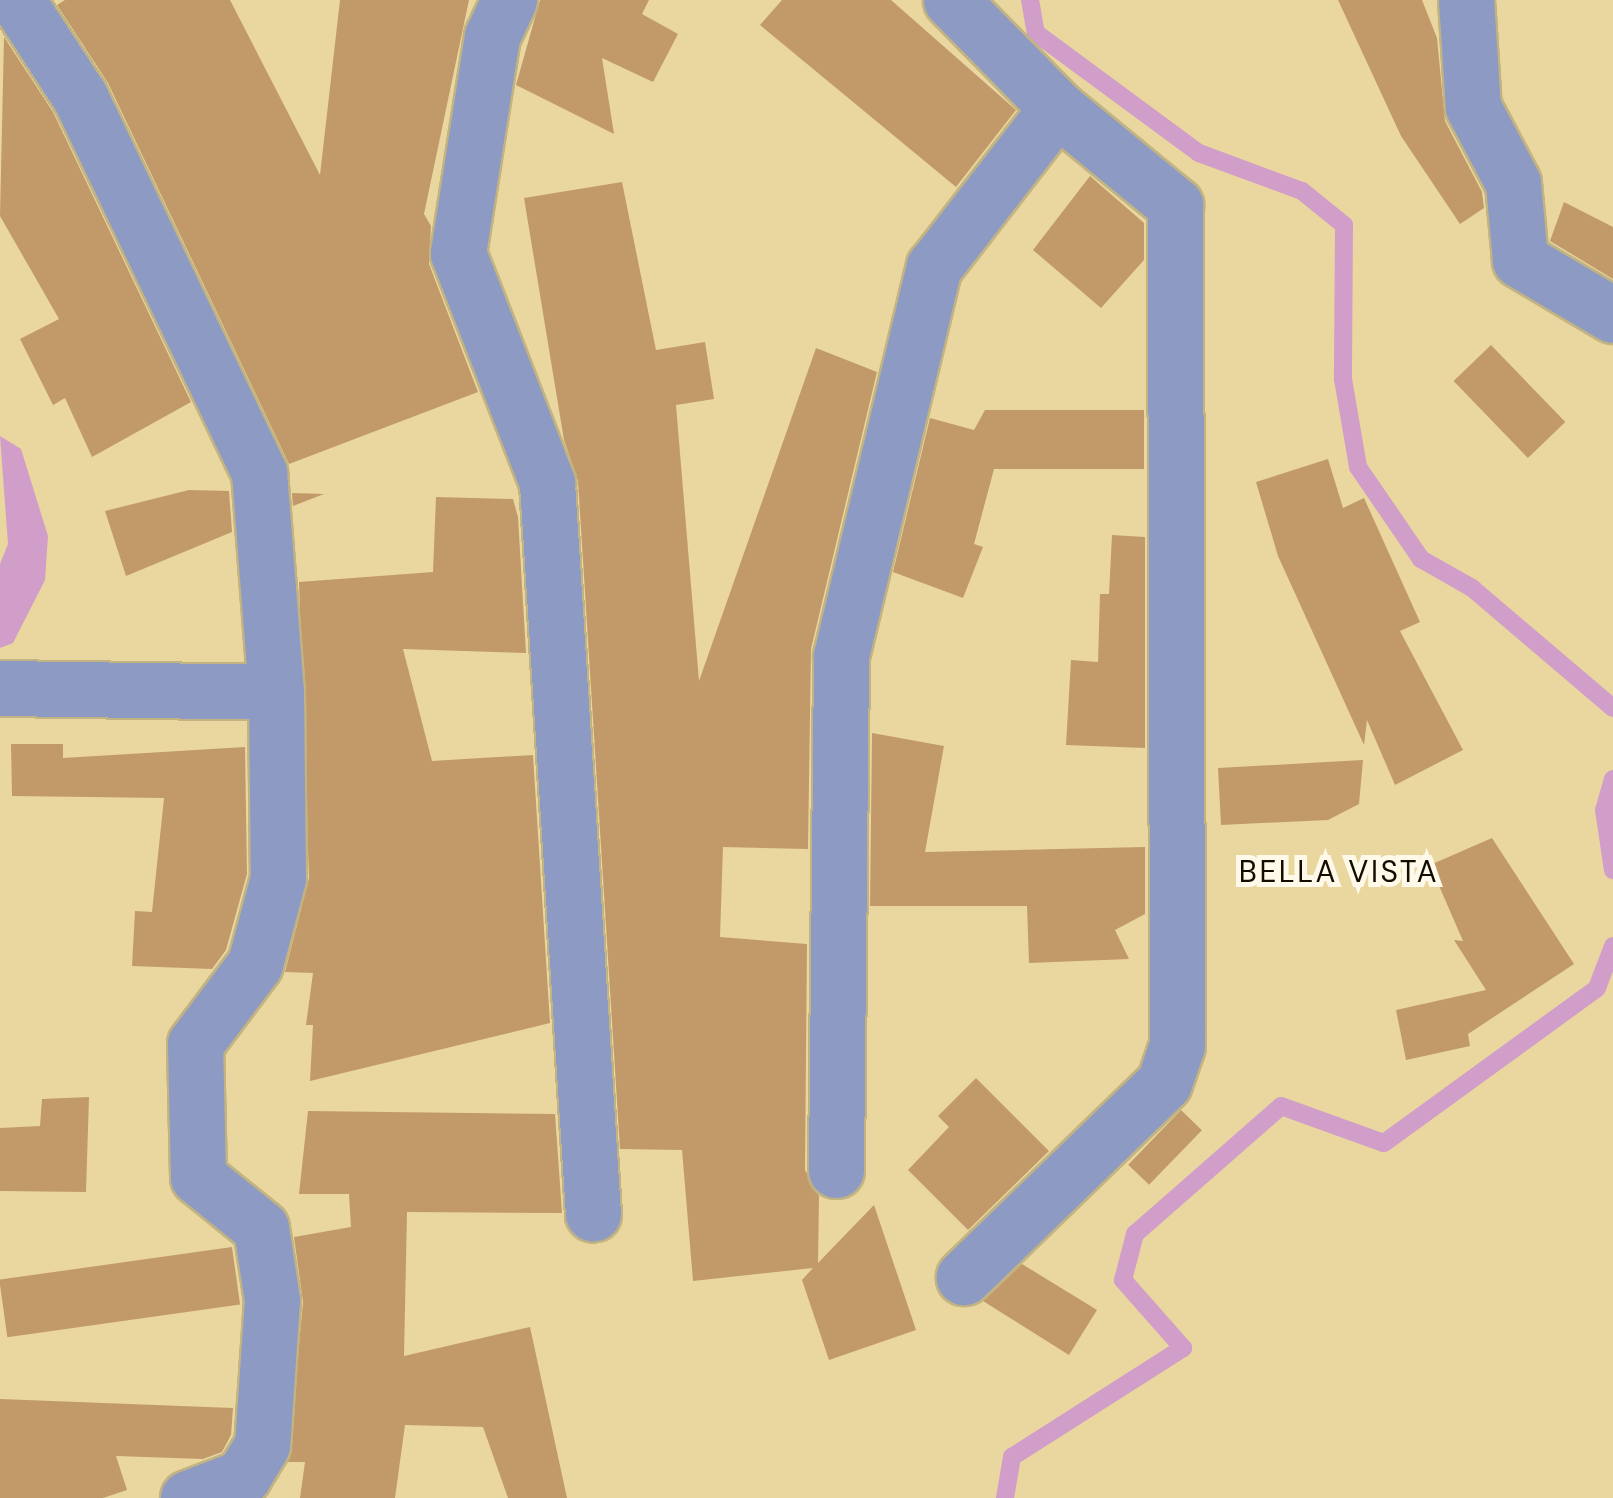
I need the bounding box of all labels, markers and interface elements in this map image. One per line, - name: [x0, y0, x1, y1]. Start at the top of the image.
- district label: BELLA VISTA: [1239, 854, 1439, 890]

